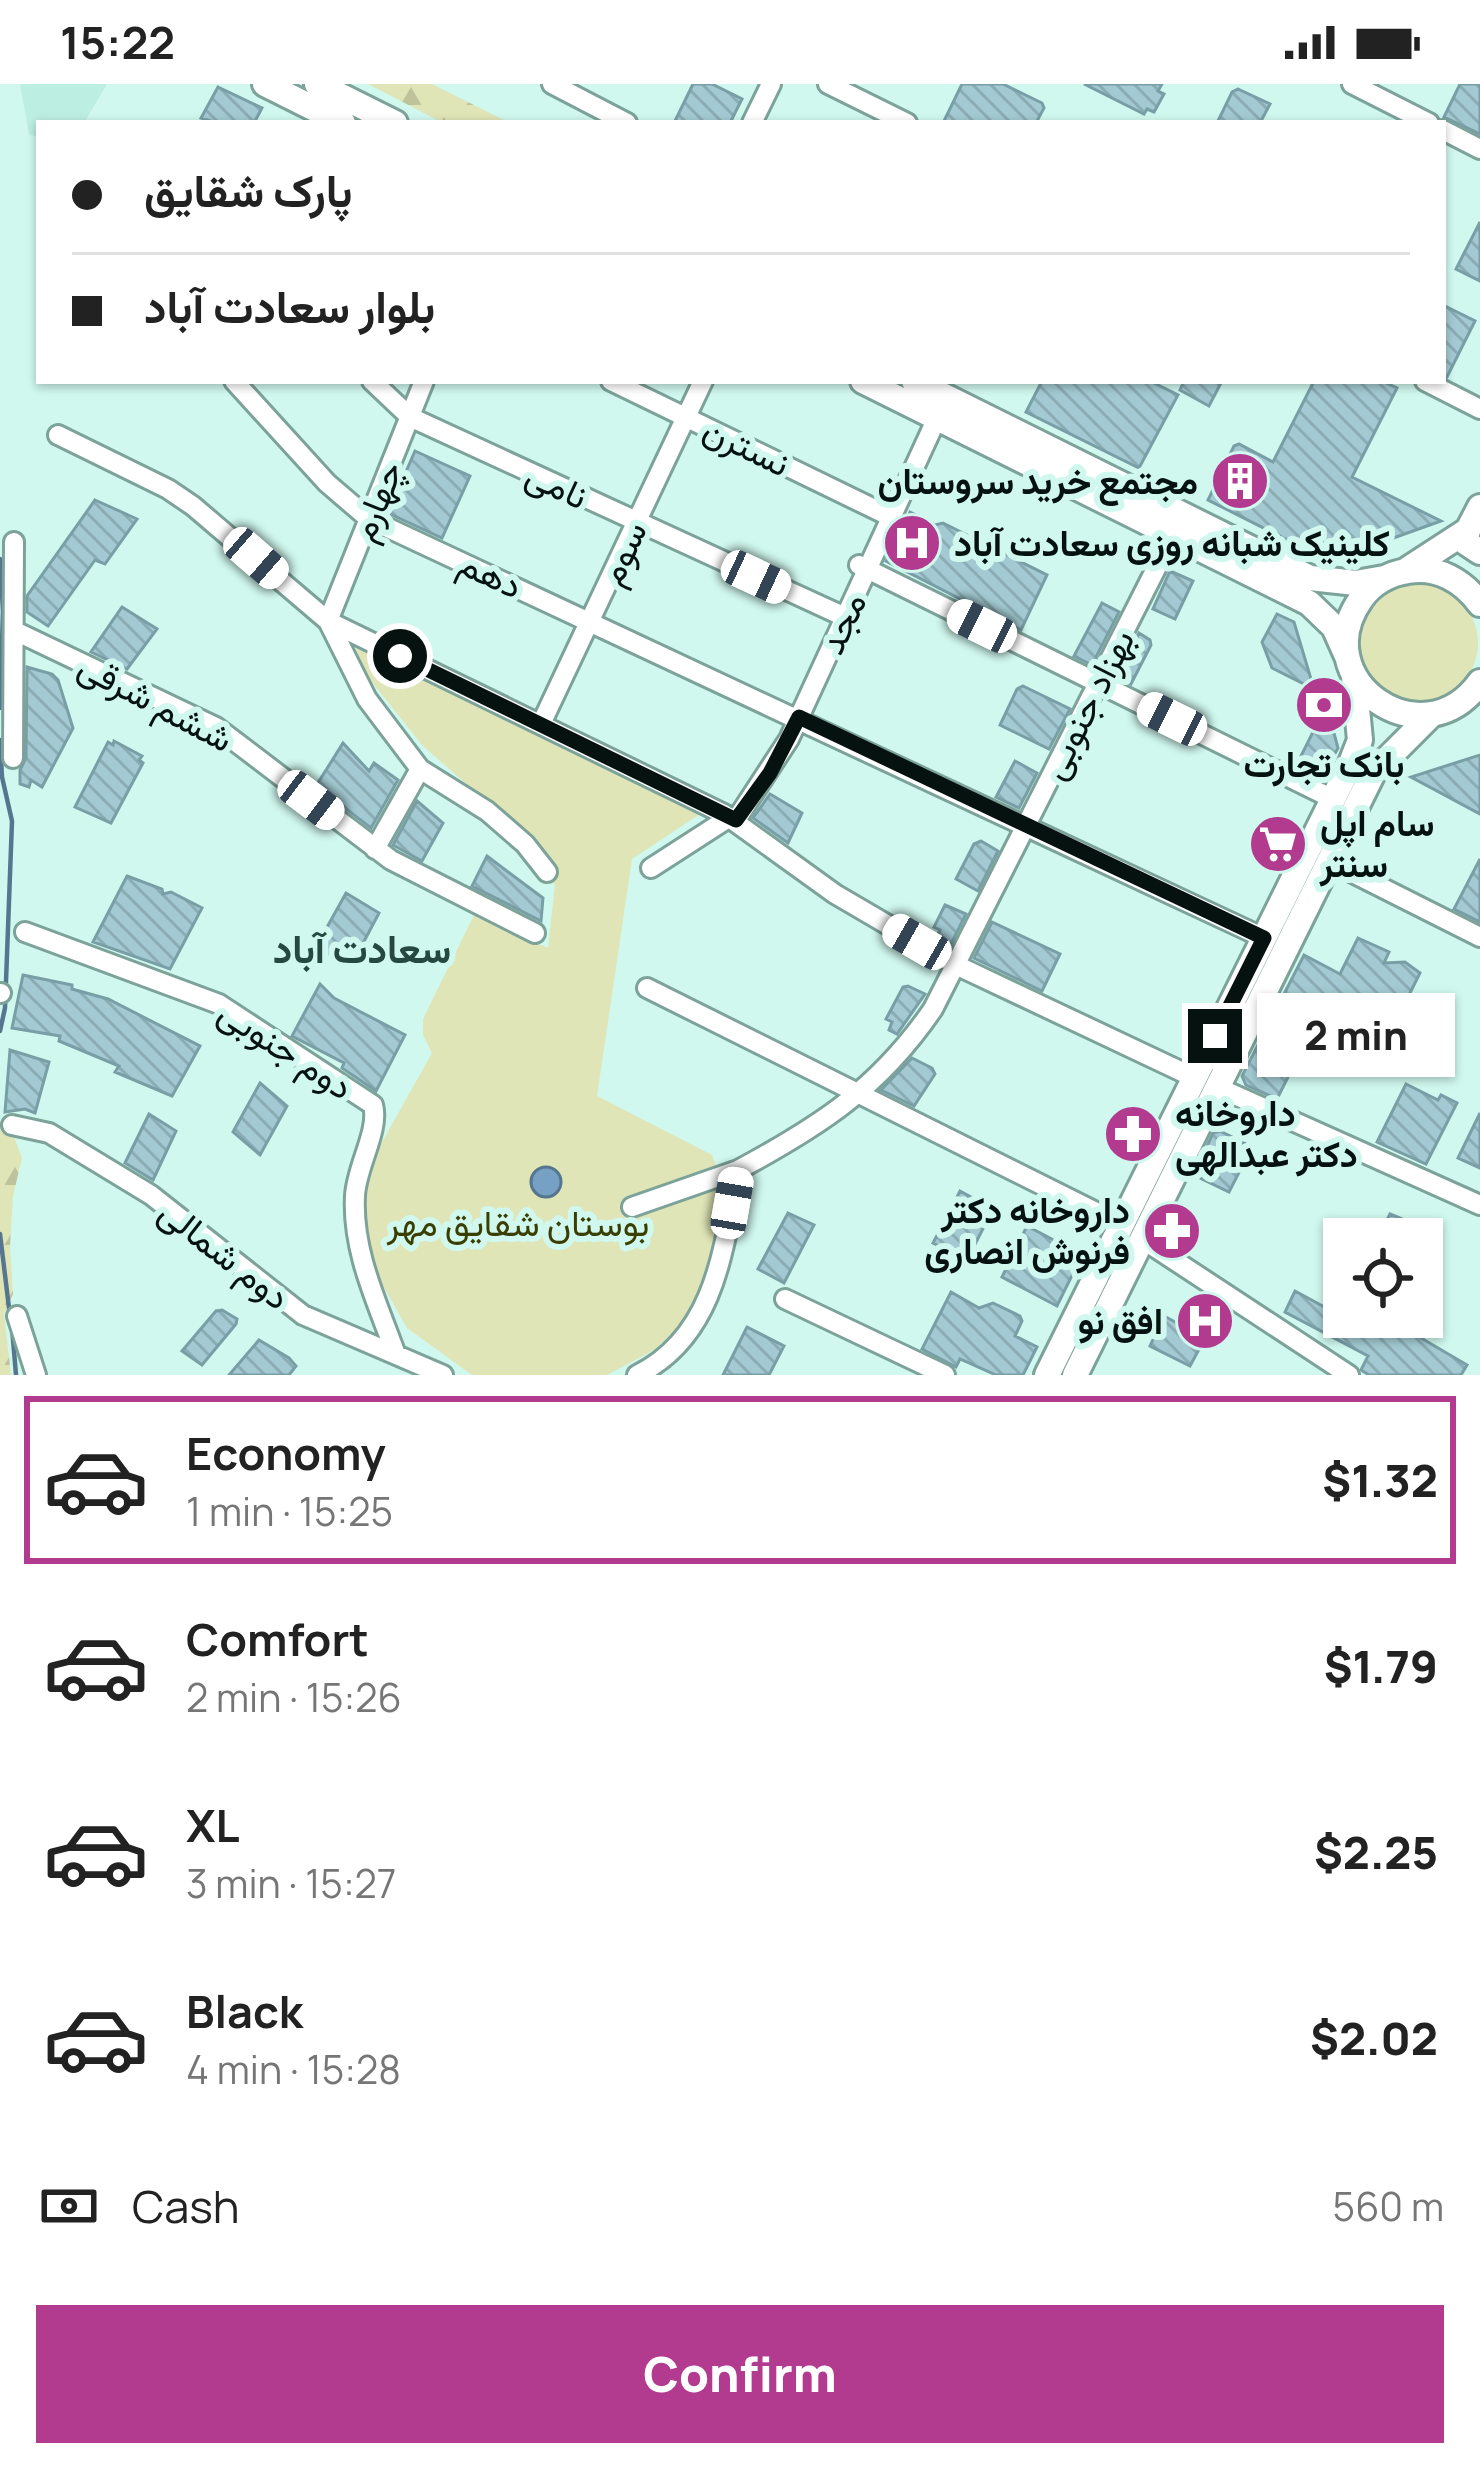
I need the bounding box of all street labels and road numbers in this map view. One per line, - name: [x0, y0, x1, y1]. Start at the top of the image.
- street label: نسترن: [696, 404, 799, 487]
- street label: نامی: [518, 449, 596, 520]
- street label: چهارم: [337, 453, 415, 549]
- street label: سوم: [585, 513, 658, 593]
- street label: دهم: [451, 538, 531, 609]
- street label: مجد: [806, 584, 877, 662]
- street label: بهزاد جنوبی: [1028, 620, 1145, 787]
- street label: ششم شرقی: [70, 640, 242, 763]
- street label: دوم جنوبی: [209, 987, 363, 1110]
- street label: دوم شمالی: [150, 1187, 301, 1320]

